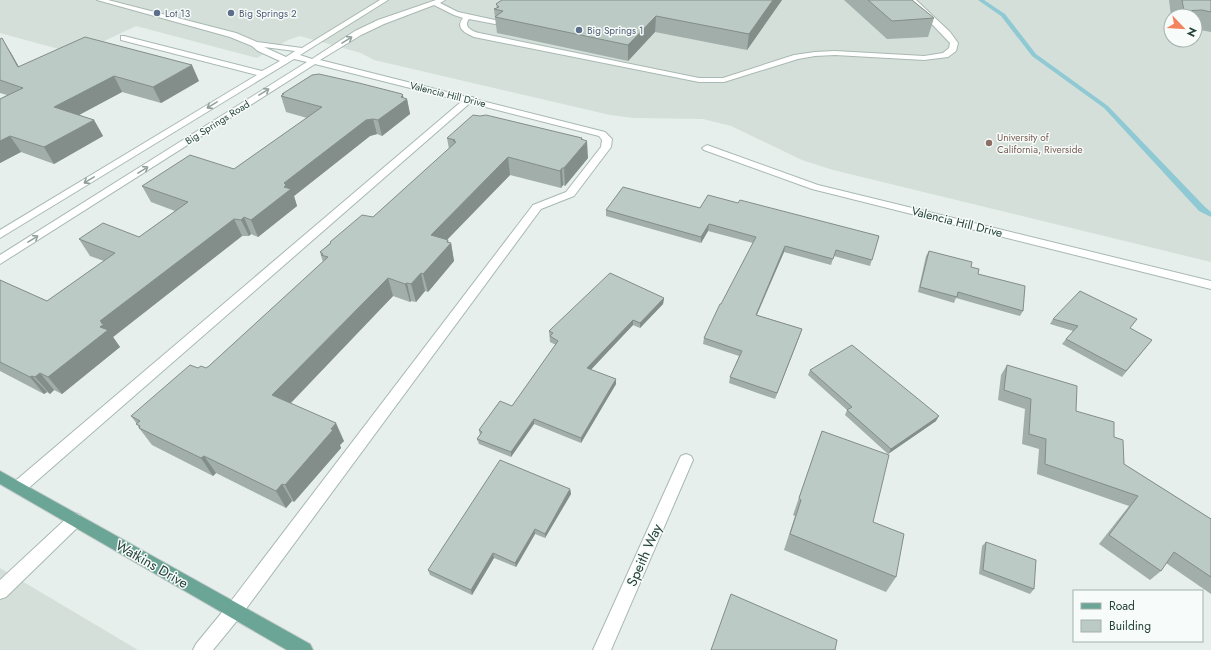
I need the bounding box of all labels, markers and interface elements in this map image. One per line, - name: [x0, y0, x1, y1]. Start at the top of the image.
- place label: Lot 13: [165, 6, 191, 21]
- place label: Big Springs 2: [239, 6, 297, 21]
- marker: Lot 13: [152, 8, 162, 18]
- marker: Big Springs 2: [226, 8, 236, 18]
- north arrow: [1163, 8, 1203, 48]
- place label: Big Springs 1: [587, 23, 644, 38]
- marker: Big Springs 1: [574, 25, 584, 35]
- text: N: [1183, 25, 1201, 40]
- one-way arrow: [341, 36, 353, 44]
- street label: Valencia Hill Drive: [408, 78, 487, 111]
- one-way arrow: [258, 88, 270, 96]
- street label: Big Springs Road: [182, 97, 252, 148]
- one-way arrow: [207, 101, 218, 109]
- place label: University of California, Riverside: [997, 130, 1083, 157]
- marker: University of California, Riverside: [984, 138, 994, 148]
- one-way arrow: [137, 165, 149, 173]
- one-way arrow: [83, 177, 95, 185]
- street label: Valencia Hill Drive: [909, 202, 1005, 242]
- one-way arrow: [27, 235, 39, 243]
- street label: Speith Way: [621, 520, 667, 590]
- street label: Watkins Drive: [112, 535, 192, 593]
- legend: [1073, 590, 1203, 642]
- text: Road: [1109, 597, 1135, 615]
- text: Building: [1109, 617, 1151, 635]

